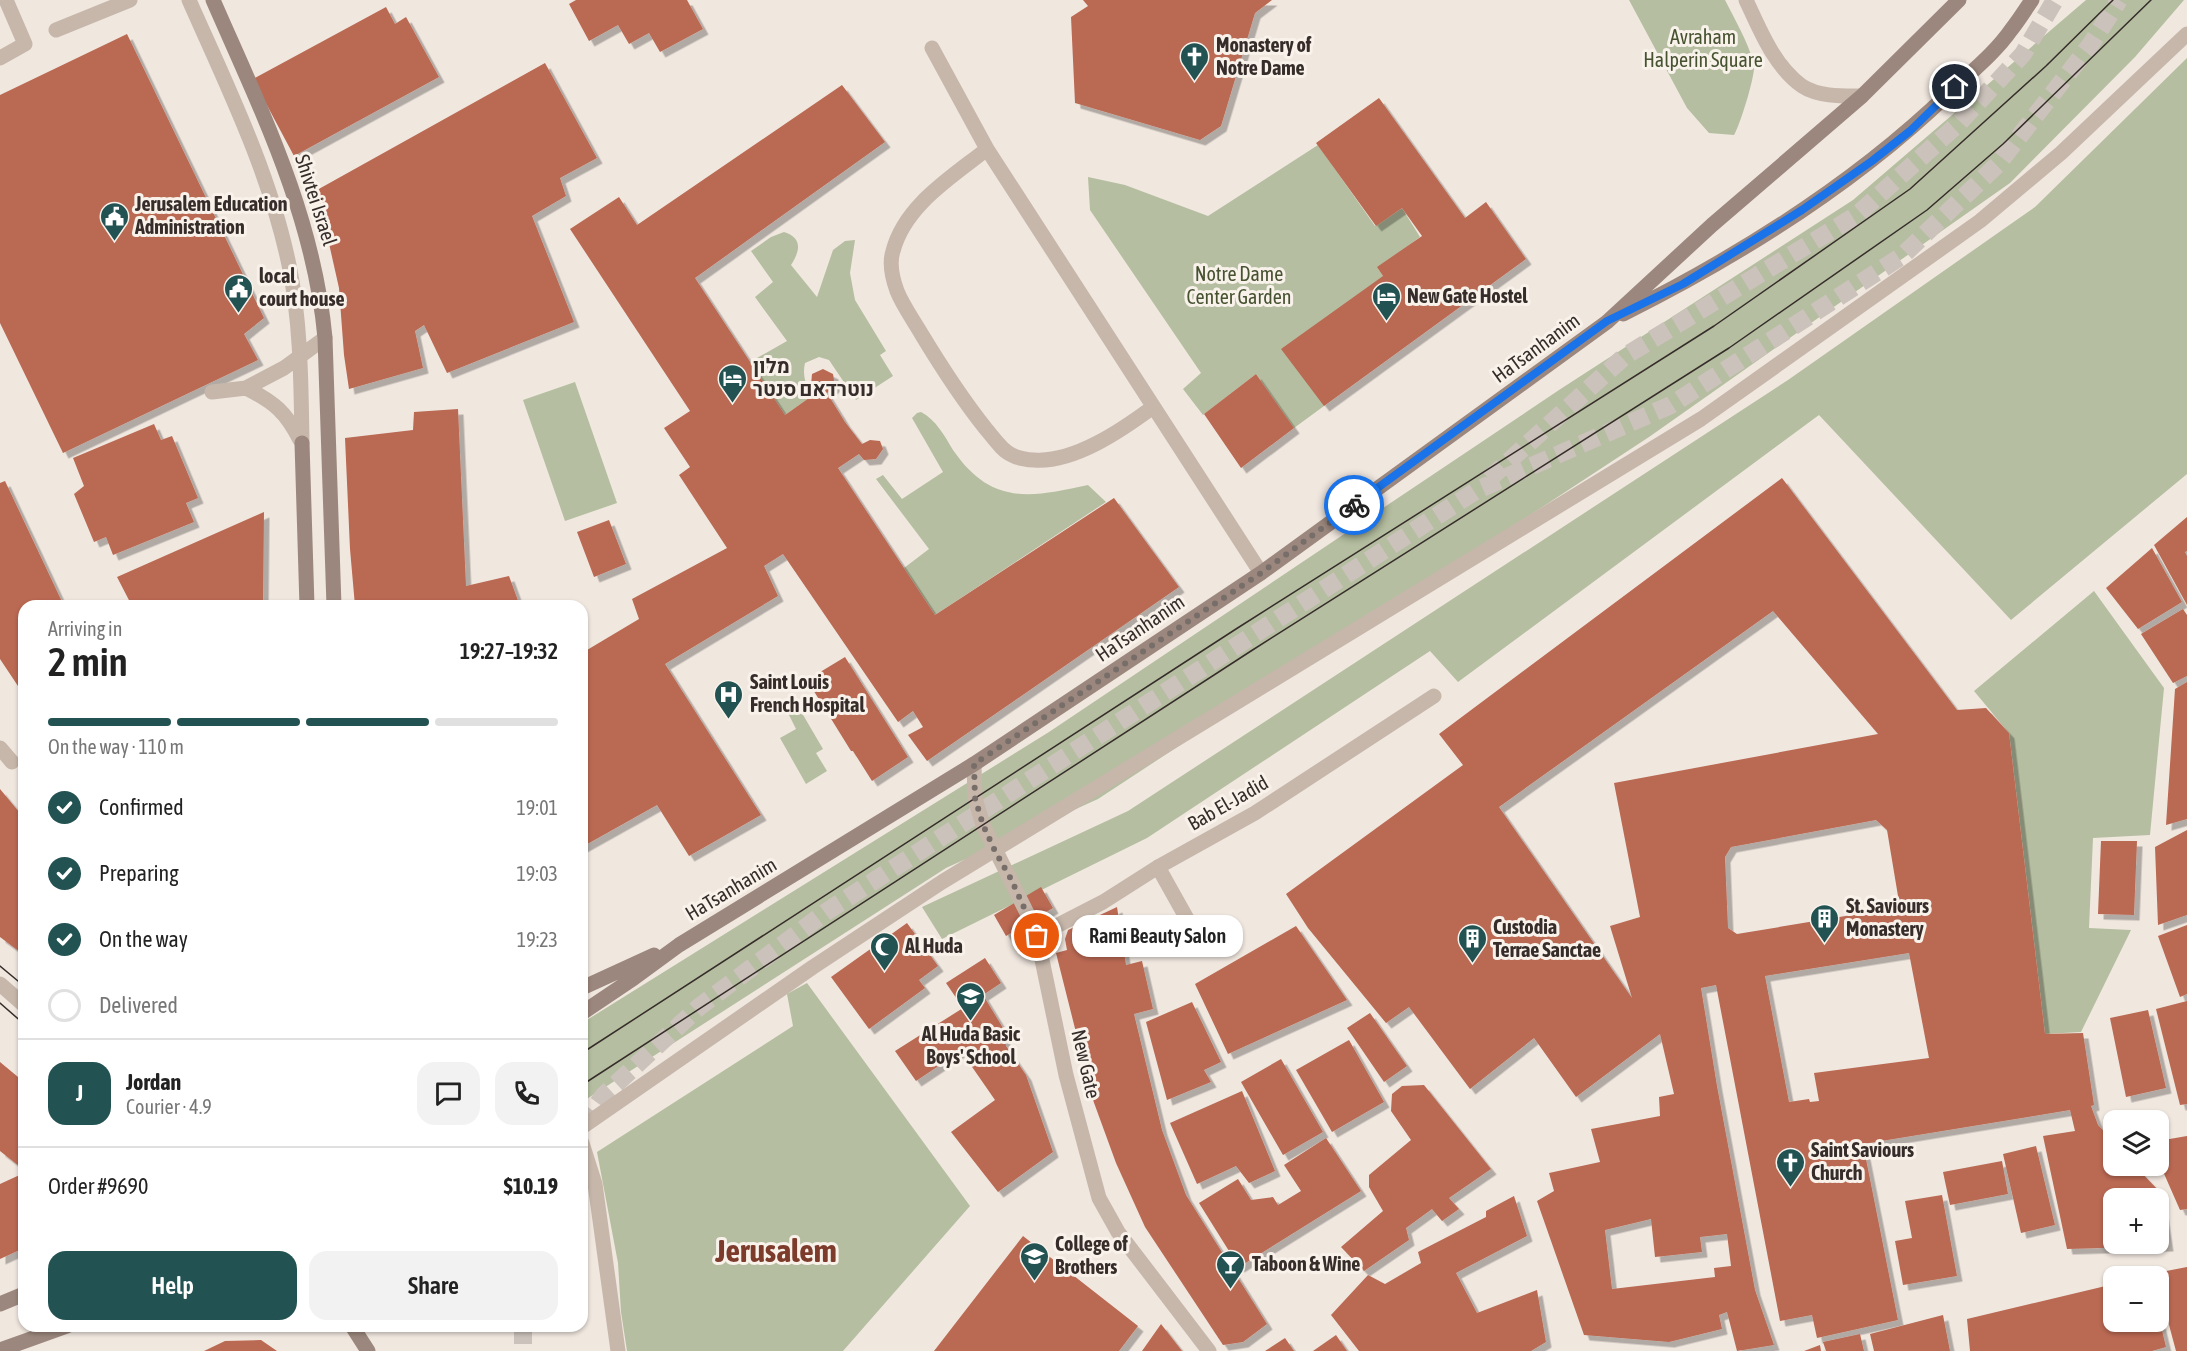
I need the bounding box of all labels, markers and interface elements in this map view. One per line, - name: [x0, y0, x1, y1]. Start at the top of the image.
- park label: Avraham Halperin Square: [1643, 25, 1763, 71]
- place label: Monastery of Notre Dame: [1216, 33, 1312, 79]
- church icon: Monastery of Notre Dame: [1179, 40, 1211, 82]
- pin: [1929, 61, 1980, 112]
- icon: home: [1938, 70, 1971, 103]
- street label: Shivtei Israel: [291, 151, 342, 249]
- place label: Jerusalem Education Administration: [134, 192, 288, 238]
- public building icon: Jerusalem Education Administration: [98, 200, 130, 242]
- park label: Notre Dame Center Garden: [1186, 262, 1292, 308]
- place label: local court house: [259, 264, 345, 310]
- public building icon: local court house: [222, 272, 254, 314]
- hotel icon: New Gate Hostel: [1370, 280, 1402, 322]
- place label: New Gate Hostel: [1407, 284, 1528, 307]
- street label: HaTsanhanim: [1488, 308, 1584, 387]
- place label: מלון נוטרדאם סנטר: [753, 354, 874, 400]
- hotel icon: מלון נוטרדאם סנטר: [716, 362, 748, 404]
- courier: [1324, 475, 1384, 535]
- icon: bike: [1338, 489, 1371, 522]
- street label: HaTsanhanim: [1091, 589, 1189, 666]
- text: Arriving in: [48, 617, 122, 640]
- text: 19:27–19:32: [460, 638, 558, 664]
- text: 2 min: [48, 640, 128, 684]
- place label: Saint Louis French Hospital: [750, 670, 865, 716]
- hospital icon: Saint Louis French Hospital: [713, 678, 745, 720]
- text: On the way · 110 m: [48, 735, 184, 758]
- street label: Bab El-Jadid: [1183, 770, 1272, 835]
- icon: check: [48, 791, 81, 824]
- text: Confirmed: [99, 794, 184, 820]
- text: 19:01: [516, 796, 558, 819]
- street label: HaTsanhanim: [681, 852, 780, 925]
- icon: check: [48, 857, 81, 890]
- text: Preparing: [99, 860, 179, 886]
- text: 19:03: [516, 862, 558, 885]
- place label: St. Saviours Monastery: [1846, 894, 1929, 940]
- building icon: St. Saviours Monastery: [1809, 902, 1841, 944]
- pin: [1011, 910, 1062, 961]
- callout: Rami Beauty Salon: [1073, 915, 1244, 957]
- place label: Custodia Terrae Sanctae: [1493, 915, 1601, 961]
- icon: bag: [1020, 919, 1053, 952]
- building icon: Custodia Terrae Sanctae: [1456, 922, 1488, 964]
- icon: check: [48, 923, 81, 956]
- text: Rami Beauty Salon: [1089, 924, 1226, 947]
- text: On the way: [99, 926, 188, 952]
- text: 19:23: [517, 928, 558, 951]
- mosque icon: Al Huda: [868, 930, 900, 972]
- place label: Al Huda: [904, 934, 963, 957]
- school or university icon: Al Huda Basic Boys' School: [955, 980, 987, 1022]
- text: Delivered: [99, 992, 178, 1018]
- place label: Al Huda Basic Boys' School: [921, 1022, 1021, 1068]
- street label: New Gate: [1067, 1027, 1106, 1101]
- button: chat: [417, 1062, 480, 1125]
- button: phone: [495, 1062, 558, 1125]
- text: Jordan: [126, 1069, 181, 1095]
- text: J: [76, 1080, 83, 1106]
- text: Courier · 4.9: [126, 1095, 212, 1118]
- map controls: [2103, 1110, 2169, 1332]
- button: layers: [2103, 1110, 2169, 1176]
- place label: Saint Saviours Church: [1811, 1138, 1914, 1184]
- church icon: Saint Saviours Church: [1774, 1146, 1806, 1188]
- text: Order #9690: [48, 1173, 148, 1199]
- text: $10.19: [503, 1173, 558, 1199]
- button: +: [2103, 1188, 2169, 1254]
- district label: Jerusalem: [714, 1232, 837, 1269]
- place label: College of Brothers: [1055, 1232, 1128, 1278]
- school or university icon: College of Brothers: [1018, 1240, 1050, 1282]
- bar icon: Taboon & Wine: [1215, 1248, 1247, 1290]
- button: Help: [48, 1251, 297, 1320]
- button: Share: [309, 1251, 558, 1320]
- place label: Taboon & Wine: [1252, 1252, 1360, 1275]
- button: −: [2103, 1266, 2169, 1332]

